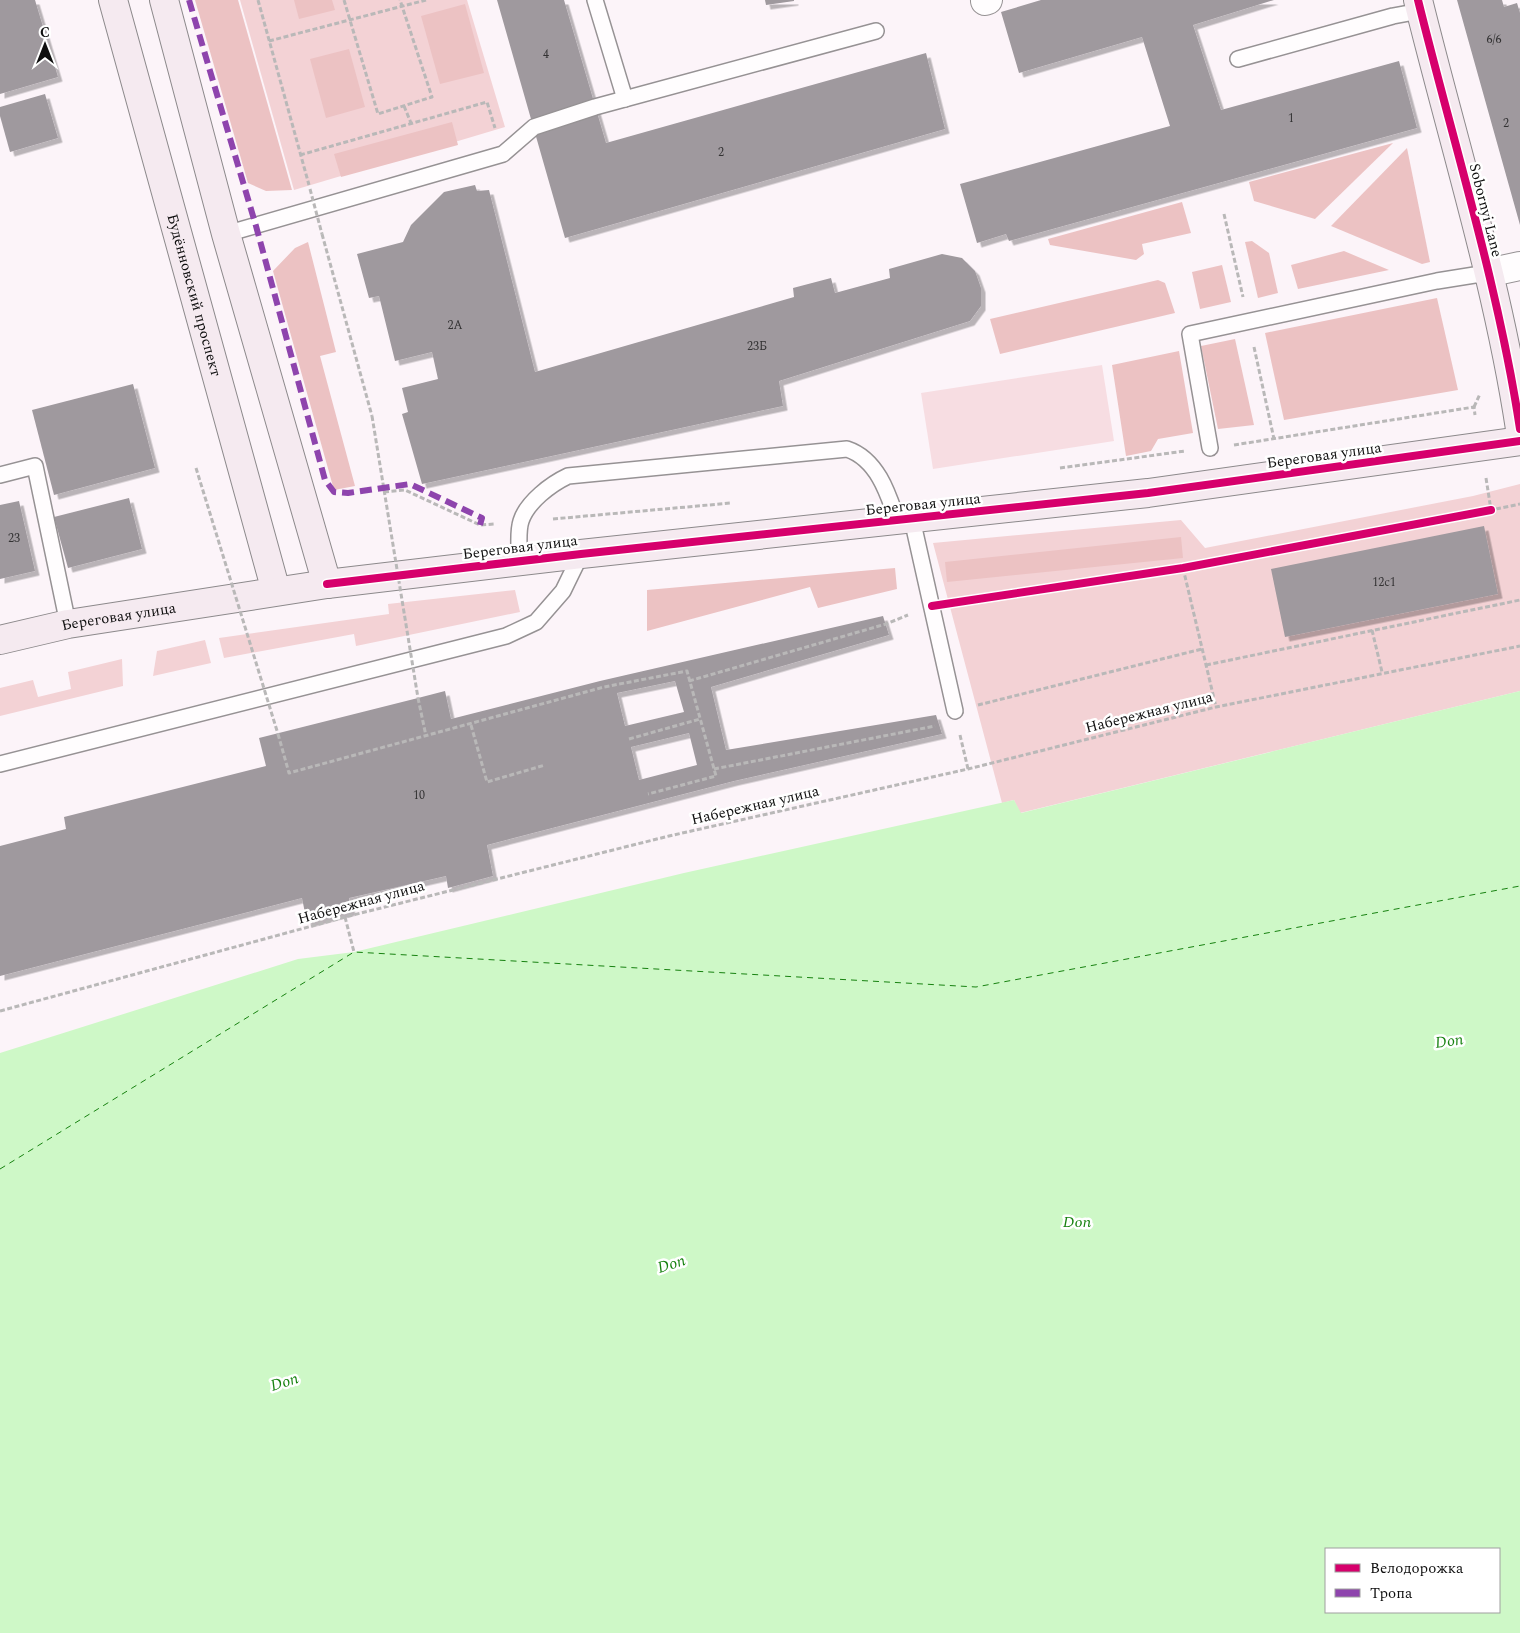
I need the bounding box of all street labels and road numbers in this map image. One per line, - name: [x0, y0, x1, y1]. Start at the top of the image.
- street label: Sobornyi Lane: [1463, 161, 1508, 259]
- street label: Будённовский проспект: [160, 211, 227, 379]
- street label: Береговая улица: [1265, 436, 1384, 475]
- street label: Береговая улица: [864, 487, 982, 522]
- street label: Береговая улица: [461, 529, 579, 566]
- street label: Береговая улица: [59, 596, 178, 637]
- street label: Набережная улица: [1083, 685, 1216, 739]
- street label: Набережная улица: [689, 779, 822, 831]
- street label: Набережная улица: [295, 874, 428, 931]

